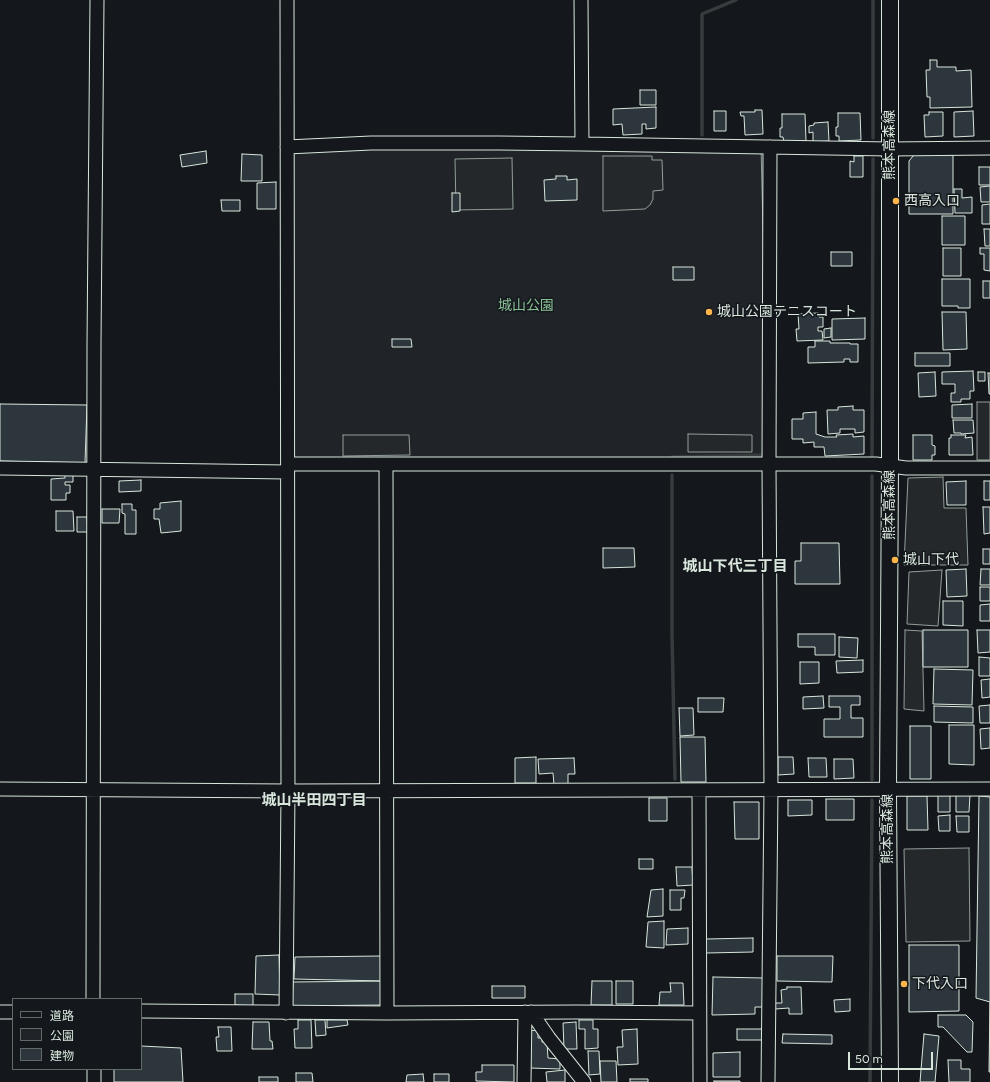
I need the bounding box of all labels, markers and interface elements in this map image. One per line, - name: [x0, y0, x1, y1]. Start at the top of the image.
- street label: 熊本高森線: [882, 110, 898, 180]
- place label: 西高入口: [904, 193, 960, 209]
- marker: 西高入口: [891, 196, 901, 206]
- park label: 城山公園: [498, 298, 554, 314]
- place label: 城山公園テニスコート: [717, 304, 857, 320]
- marker: 城山公園テニスコート: [704, 307, 714, 317]
- street label: 熊本高森線: [882, 470, 898, 540]
- place label: 城山下代: [903, 552, 959, 568]
- marker: 城山下代: [890, 555, 900, 565]
- district label: 城山下代三丁目: [683, 558, 787, 576]
- district label: 城山半田四丁目: [262, 792, 366, 810]
- street label: 熊本高森線: [880, 794, 896, 864]
- place label: 下代入口: [912, 976, 968, 992]
- marker: 下代入口: [899, 979, 909, 989]
- legend: [12, 998, 142, 1070]
- text: 道路: [50, 1009, 74, 1023]
- text: 公園: [50, 1029, 74, 1043]
- scale bar: [850, 1044, 935, 1070]
- text: 建物: [50, 1049, 74, 1063]
- text: 50 m: [855, 1052, 883, 1066]

